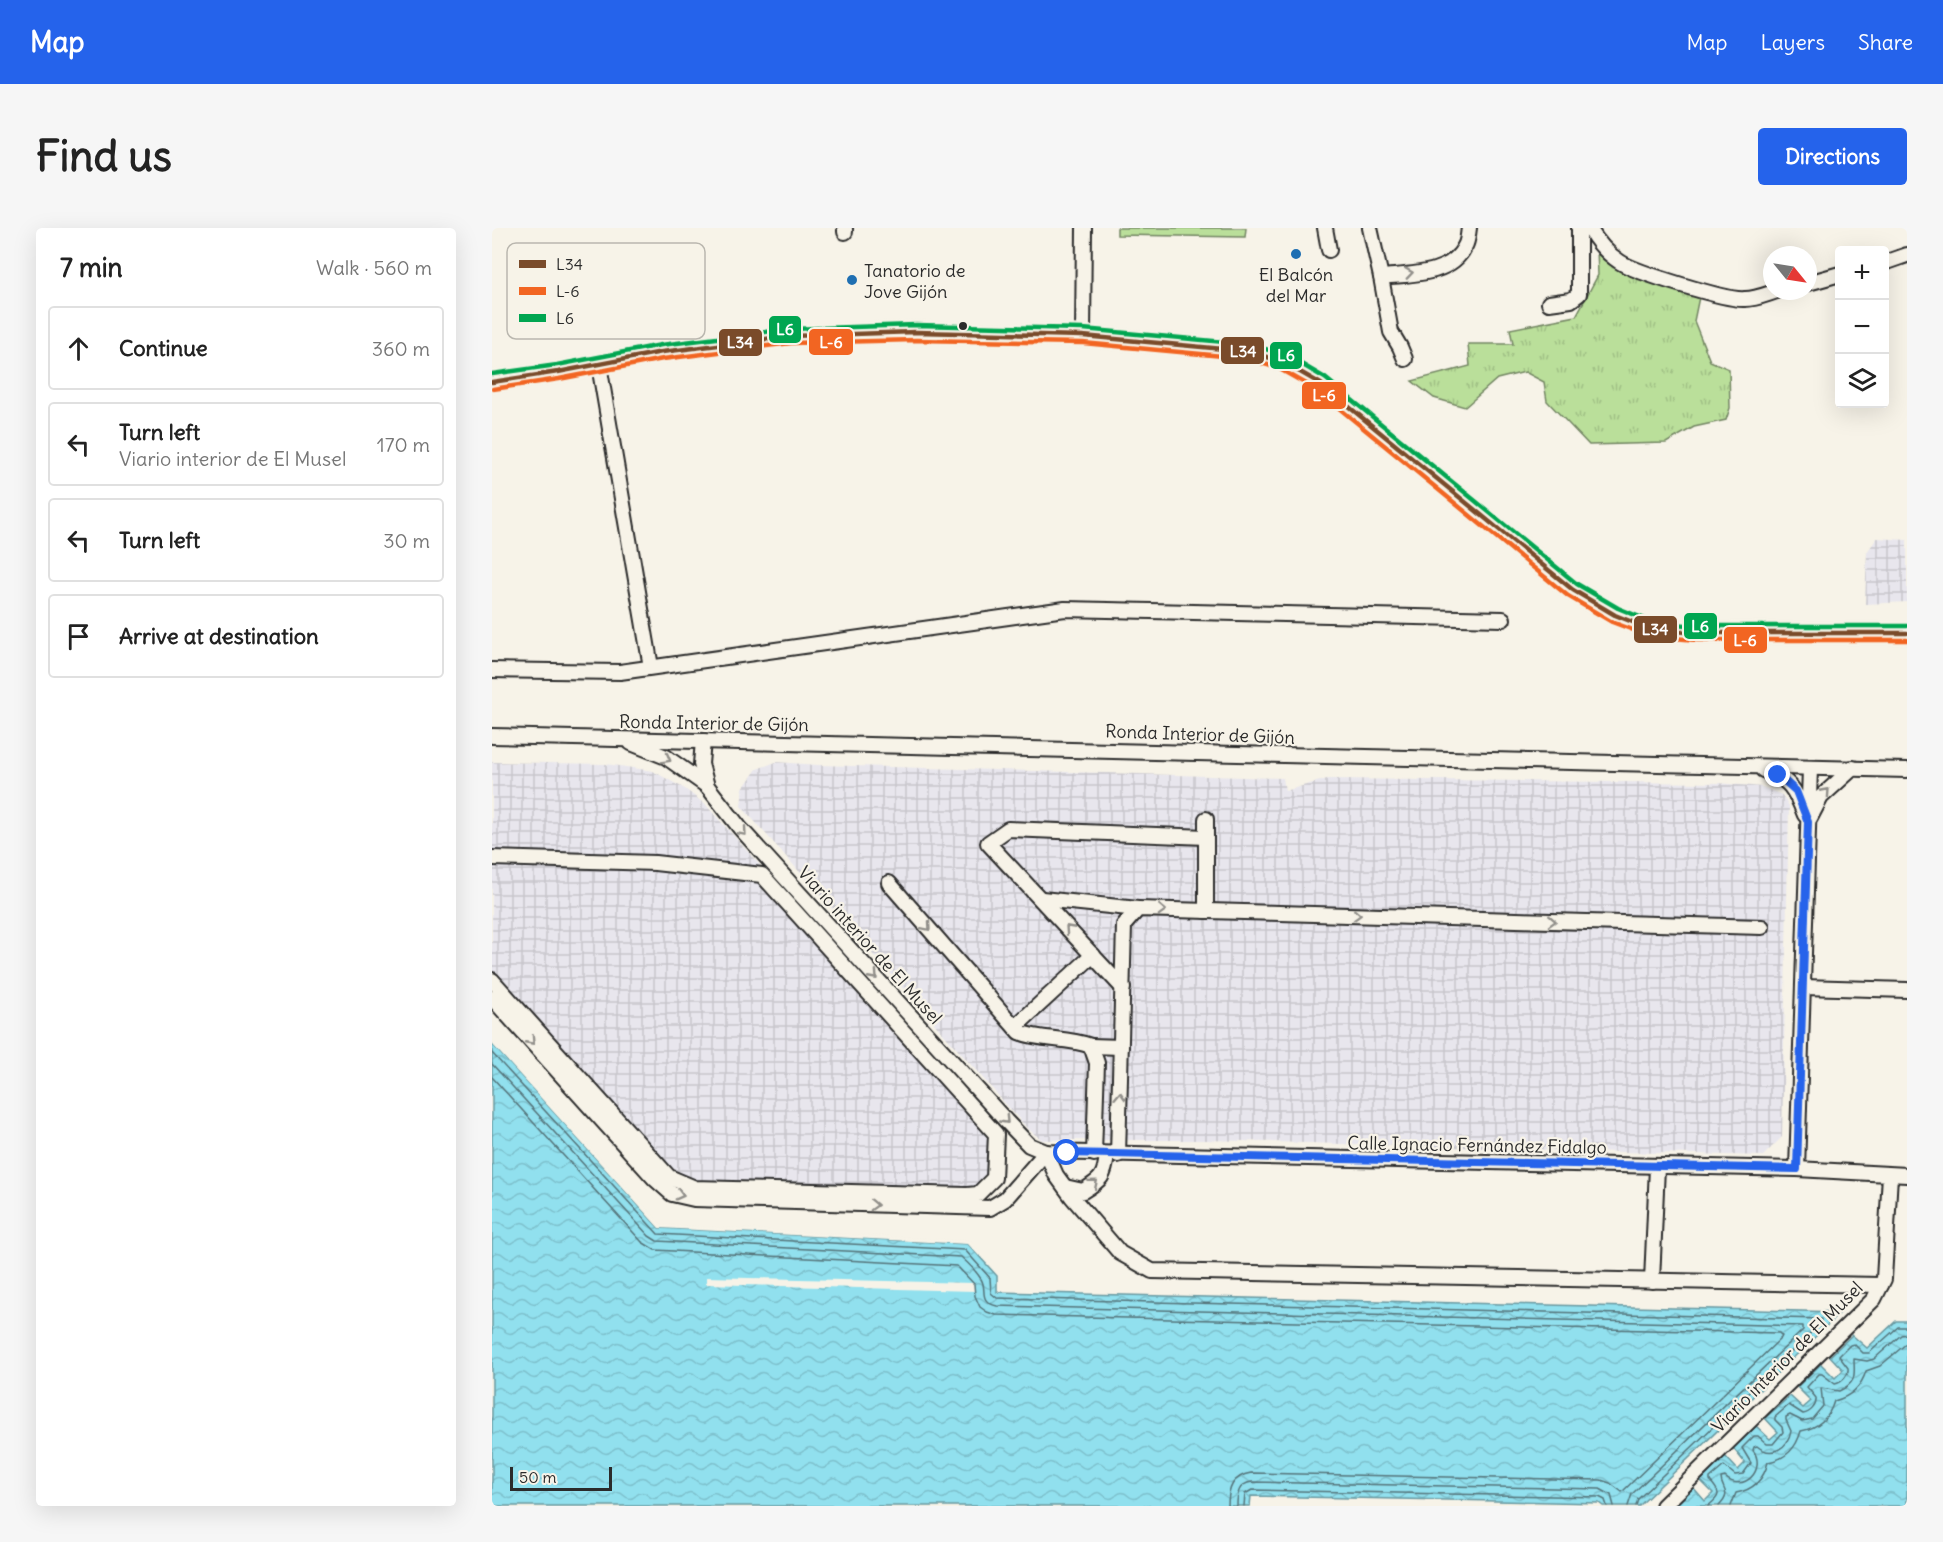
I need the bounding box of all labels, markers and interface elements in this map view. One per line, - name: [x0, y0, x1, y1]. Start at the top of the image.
- text: Map: [30, 24, 84, 60]
- text: Map: [1687, 29, 1727, 56]
- text: Layers: [1760, 29, 1825, 56]
- text: Share: [1858, 29, 1913, 56]
- button: Directions: [1758, 128, 1907, 185]
- text: Find us: [36, 130, 172, 182]
- legend: [507, 243, 705, 339]
- north arrow: [1763, 246, 1817, 300]
- map controls: [1835, 246, 1889, 408]
- button: +: [1835, 246, 1889, 300]
- marker: El Balcón del Mar: [1289, 247, 1303, 261]
- text: 7 min: [60, 251, 123, 284]
- text: L34: [556, 254, 583, 274]
- text: Walk · 560 m: [316, 255, 432, 280]
- place label: Tanatorio de Jove Gijón: [864, 259, 965, 303]
- place label: El Balcón del Mar: [1259, 263, 1333, 307]
- one-way arrow: [1405, 268, 1414, 280]
- marker: Tanatorio de Jove Gijón: [845, 273, 859, 287]
- text: L-6: [556, 281, 580, 301]
- button: −: [1835, 300, 1889, 354]
- text: L6: [556, 308, 574, 328]
- line badge: L6: [768, 315, 802, 344]
- text: L6: [776, 319, 794, 339]
- unlabelled marker: [957, 320, 969, 332]
- line badge: L34: [718, 328, 763, 357]
- line badge: L-6: [808, 328, 854, 356]
- icon: ahead: [62, 332, 95, 365]
- text: L34: [726, 332, 754, 352]
- text: L-6: [819, 332, 843, 352]
- text: Continue: [119, 334, 208, 362]
- text: 360 m: [372, 336, 430, 361]
- line badge: L34: [1220, 336, 1265, 365]
- text: L34: [1229, 341, 1257, 361]
- line badge: L6: [1269, 341, 1303, 370]
- text: L6: [1277, 345, 1295, 365]
- button: layers: [1835, 354, 1889, 408]
- line badge: L-6: [1301, 381, 1347, 410]
- text: L-6: [1312, 385, 1336, 405]
- text: Turn left: [119, 418, 200, 446]
- icon: left: [62, 428, 95, 461]
- text: 170 m: [377, 432, 430, 457]
- text: Viario interior de El Musel: [119, 446, 346, 471]
- icon: left: [62, 524, 95, 557]
- text: Turn left: [119, 526, 200, 554]
- text: 30 m: [383, 528, 430, 553]
- line badge: L6: [1683, 612, 1718, 640]
- line badge: L34: [1633, 615, 1678, 644]
- text: L6: [1691, 616, 1709, 636]
- text: L34: [1641, 619, 1669, 639]
- icon: arrive: [62, 620, 95, 653]
- text: Arrive at destination: [119, 622, 319, 650]
- line badge: L-6: [1723, 626, 1768, 654]
- text: L-6: [1733, 630, 1757, 650]
- street label: Ronda Interior de Gijón: [619, 710, 809, 736]
- street label: Ronda Interior de Gijón: [1105, 719, 1295, 749]
- one-way arrow: [661, 751, 671, 763]
- route end: [1764, 761, 1790, 787]
- one-way arrow: [1819, 789, 1830, 799]
- one-way arrow: [736, 825, 747, 836]
- street label: Viario interior de El Musel: [793, 861, 947, 1029]
- one-way arrow: [1158, 904, 1167, 916]
- one-way arrow: [1352, 909, 1361, 922]
- one-way arrow: [1547, 915, 1556, 927]
- one-way arrow: [920, 920, 931, 931]
- one-way arrow: [1065, 926, 1076, 936]
- one-way arrow: [867, 969, 878, 980]
- one-way arrow: [524, 1034, 535, 1045]
- one-way arrow: [1113, 1092, 1126, 1101]
- one-way arrow: [998, 1113, 1009, 1124]
- street label: Calle Ignacio Fernández Fidalgo: [1347, 1131, 1607, 1159]
- route start: [1053, 1139, 1079, 1165]
- one-way arrow: [1087, 1179, 1098, 1190]
- one-way arrow: [675, 1188, 685, 1201]
- one-way arrow: [870, 1199, 879, 1211]
- street label: Viario interior de El Musel: [1707, 1277, 1867, 1437]
- scale bar: [510, 1464, 612, 1492]
- text: 50 m: [519, 1467, 557, 1487]

